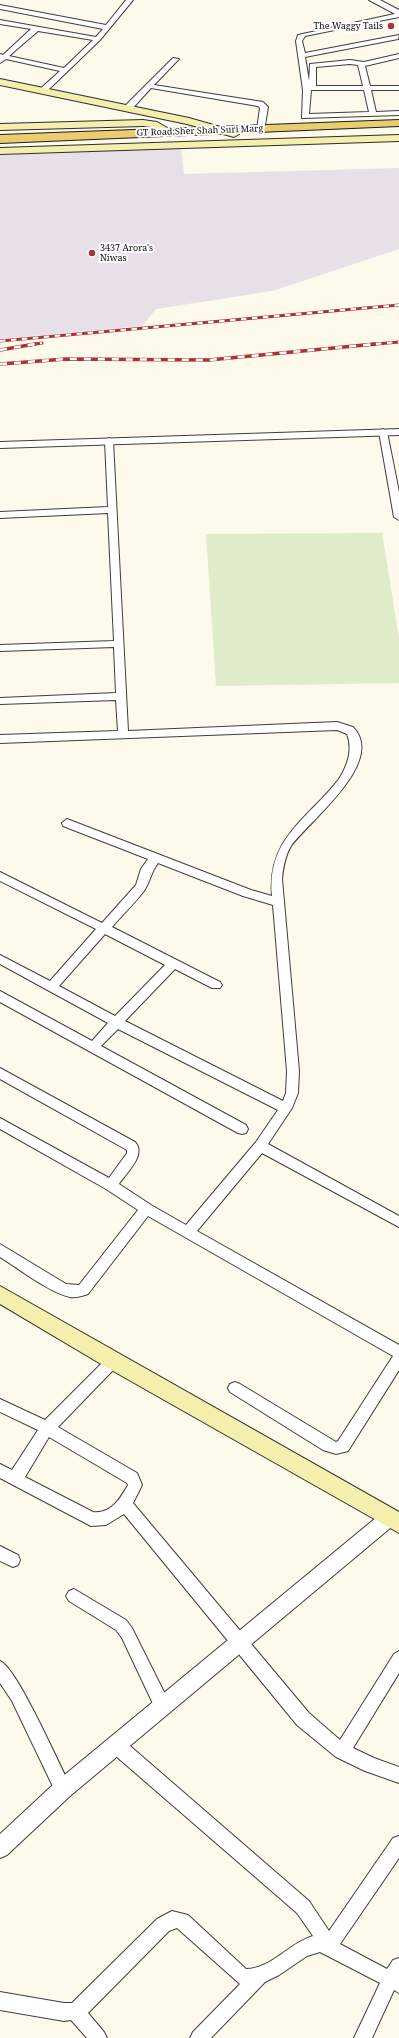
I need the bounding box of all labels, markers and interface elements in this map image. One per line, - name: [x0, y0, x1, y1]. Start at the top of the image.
- place label: The Waggy Tails: [314, 21, 383, 31]
- marker: The Waggy Tails: [386, 21, 396, 31]
- street label: GT Road;Sher Shah Suri Marg: [136, 123, 264, 139]
- place label: 3437 Arora's Niwas: [100, 243, 153, 264]
- marker: 3437 Arora's Niwas: [87, 248, 97, 258]

